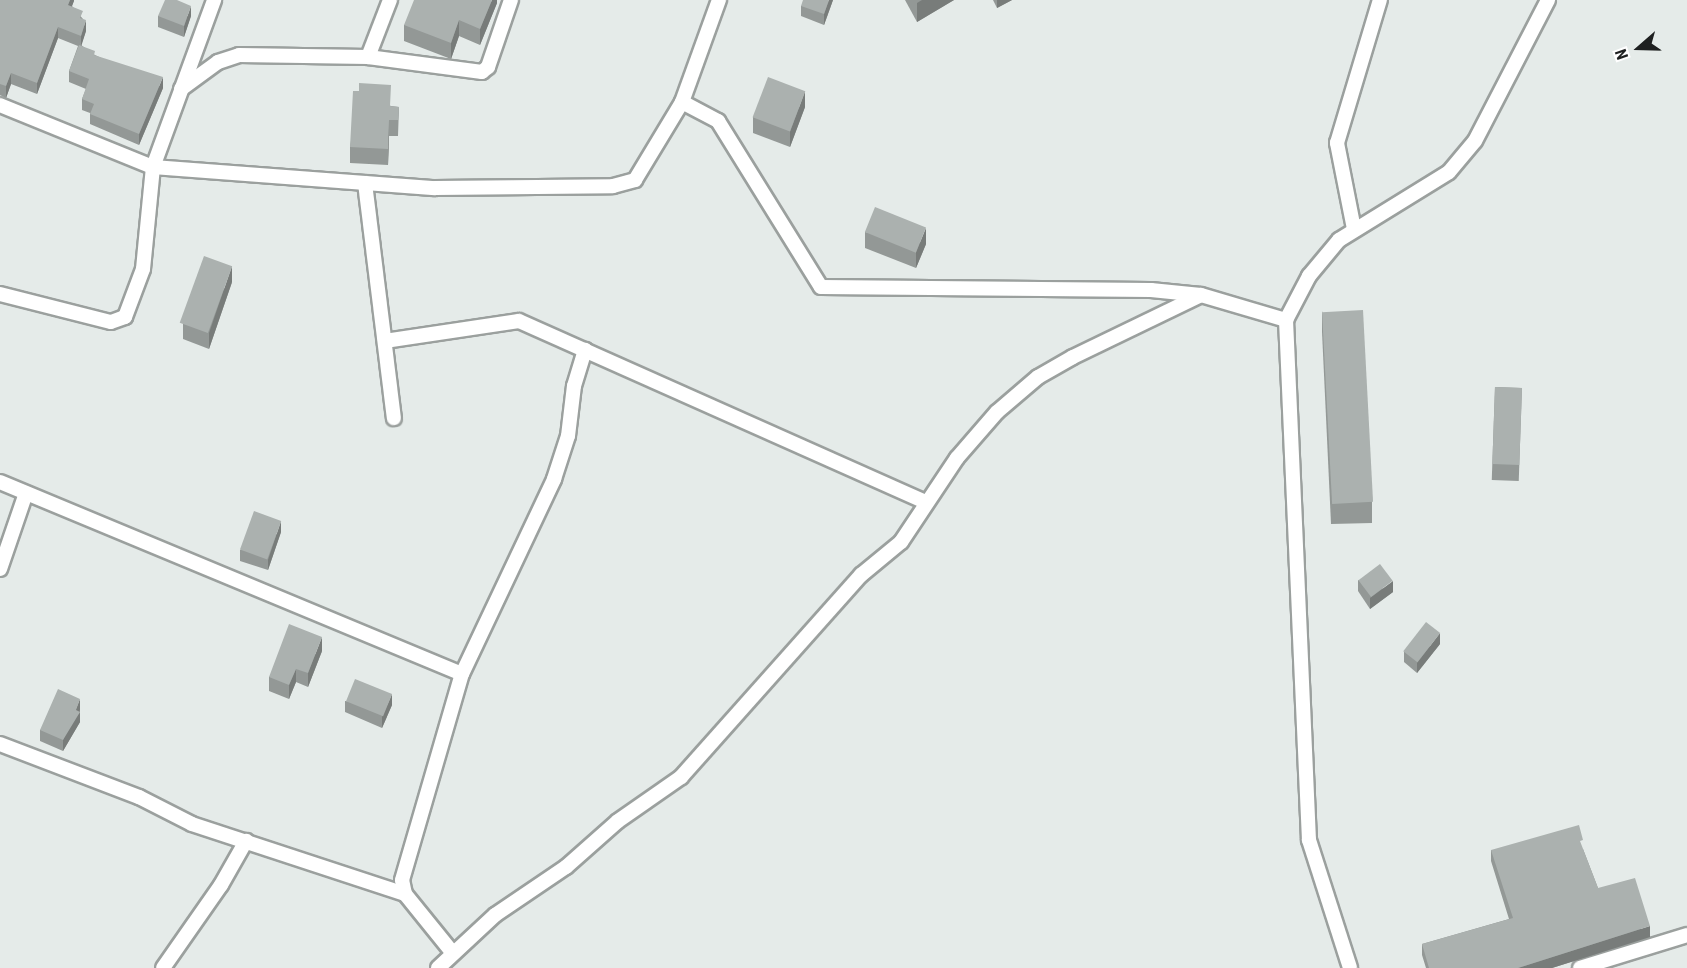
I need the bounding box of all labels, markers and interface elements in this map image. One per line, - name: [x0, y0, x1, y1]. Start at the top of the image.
- north arrow: [1609, 18, 1669, 78]
- text: N: [1611, 46, 1632, 62]

